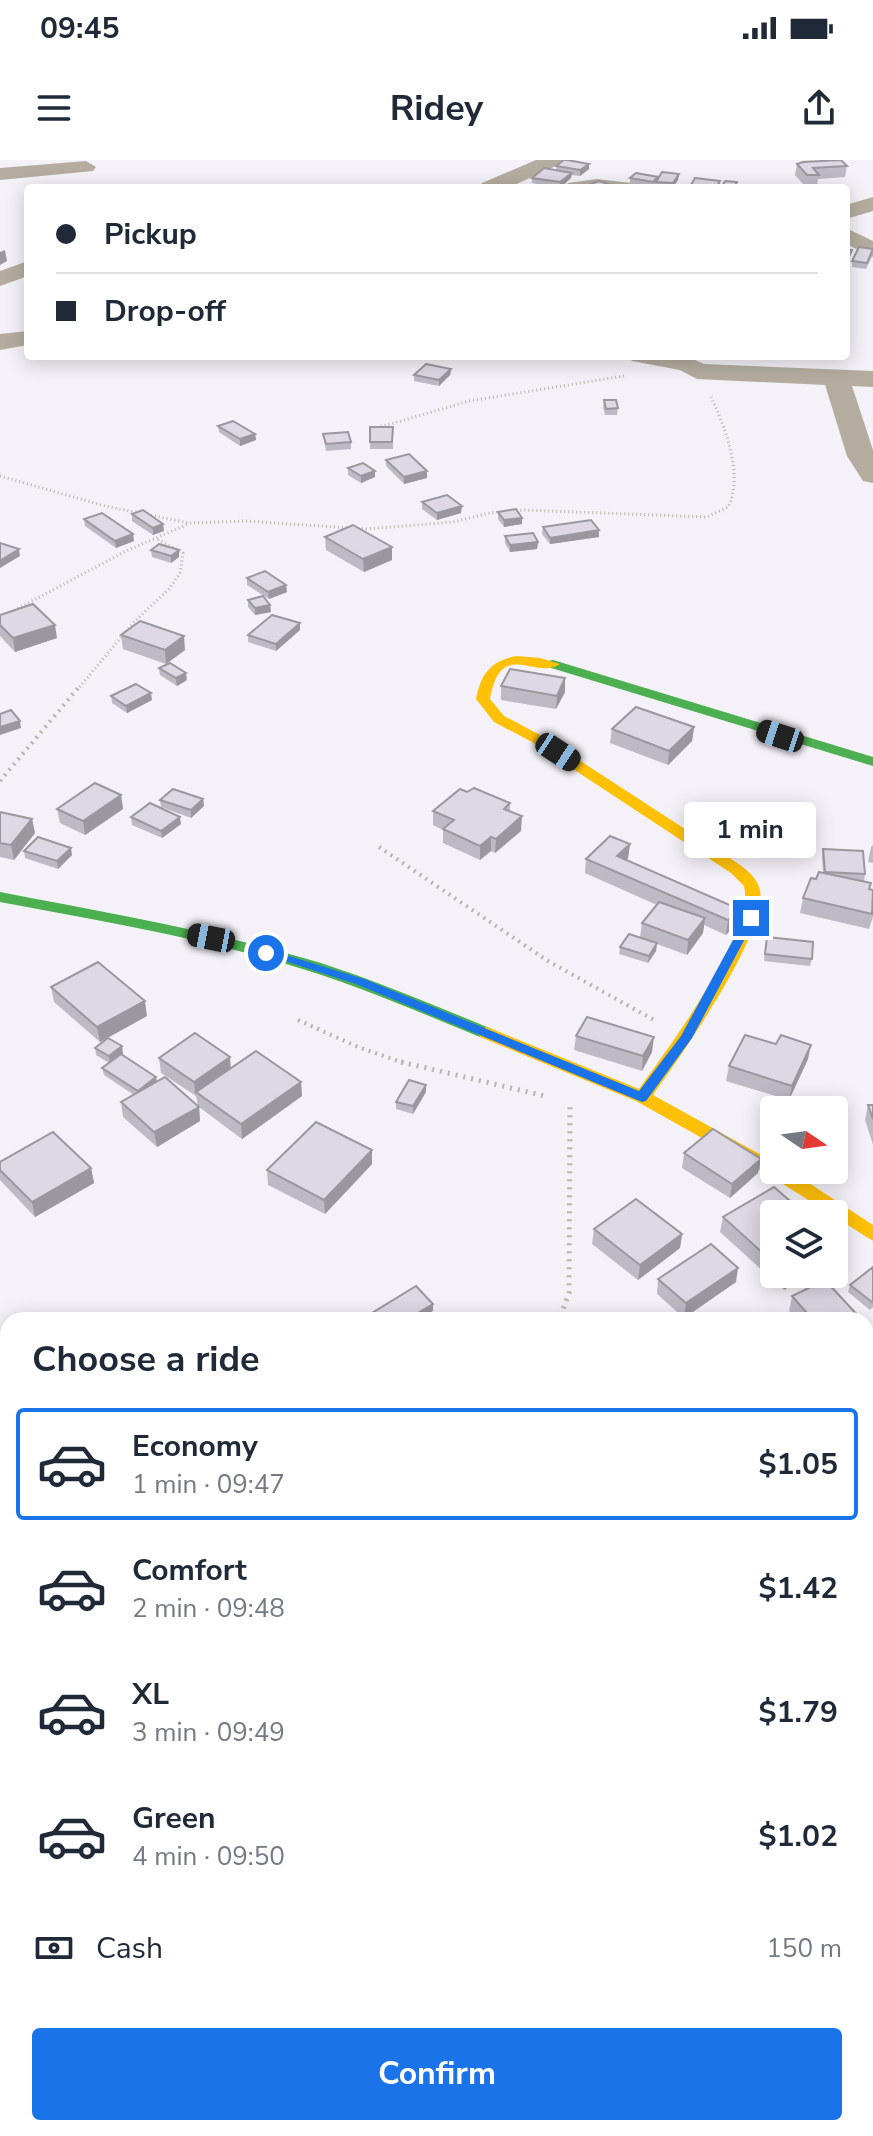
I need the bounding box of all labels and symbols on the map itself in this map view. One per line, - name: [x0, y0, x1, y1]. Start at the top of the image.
- car: [753, 717, 807, 755]
- car: [531, 729, 585, 775]
- callout: 1 min: [685, 802, 817, 858]
- route end: [733, 900, 769, 936]
- car: [185, 922, 237, 954]
- route start: [248, 935, 284, 971]
- north arrow: [760, 1096, 848, 1184]

